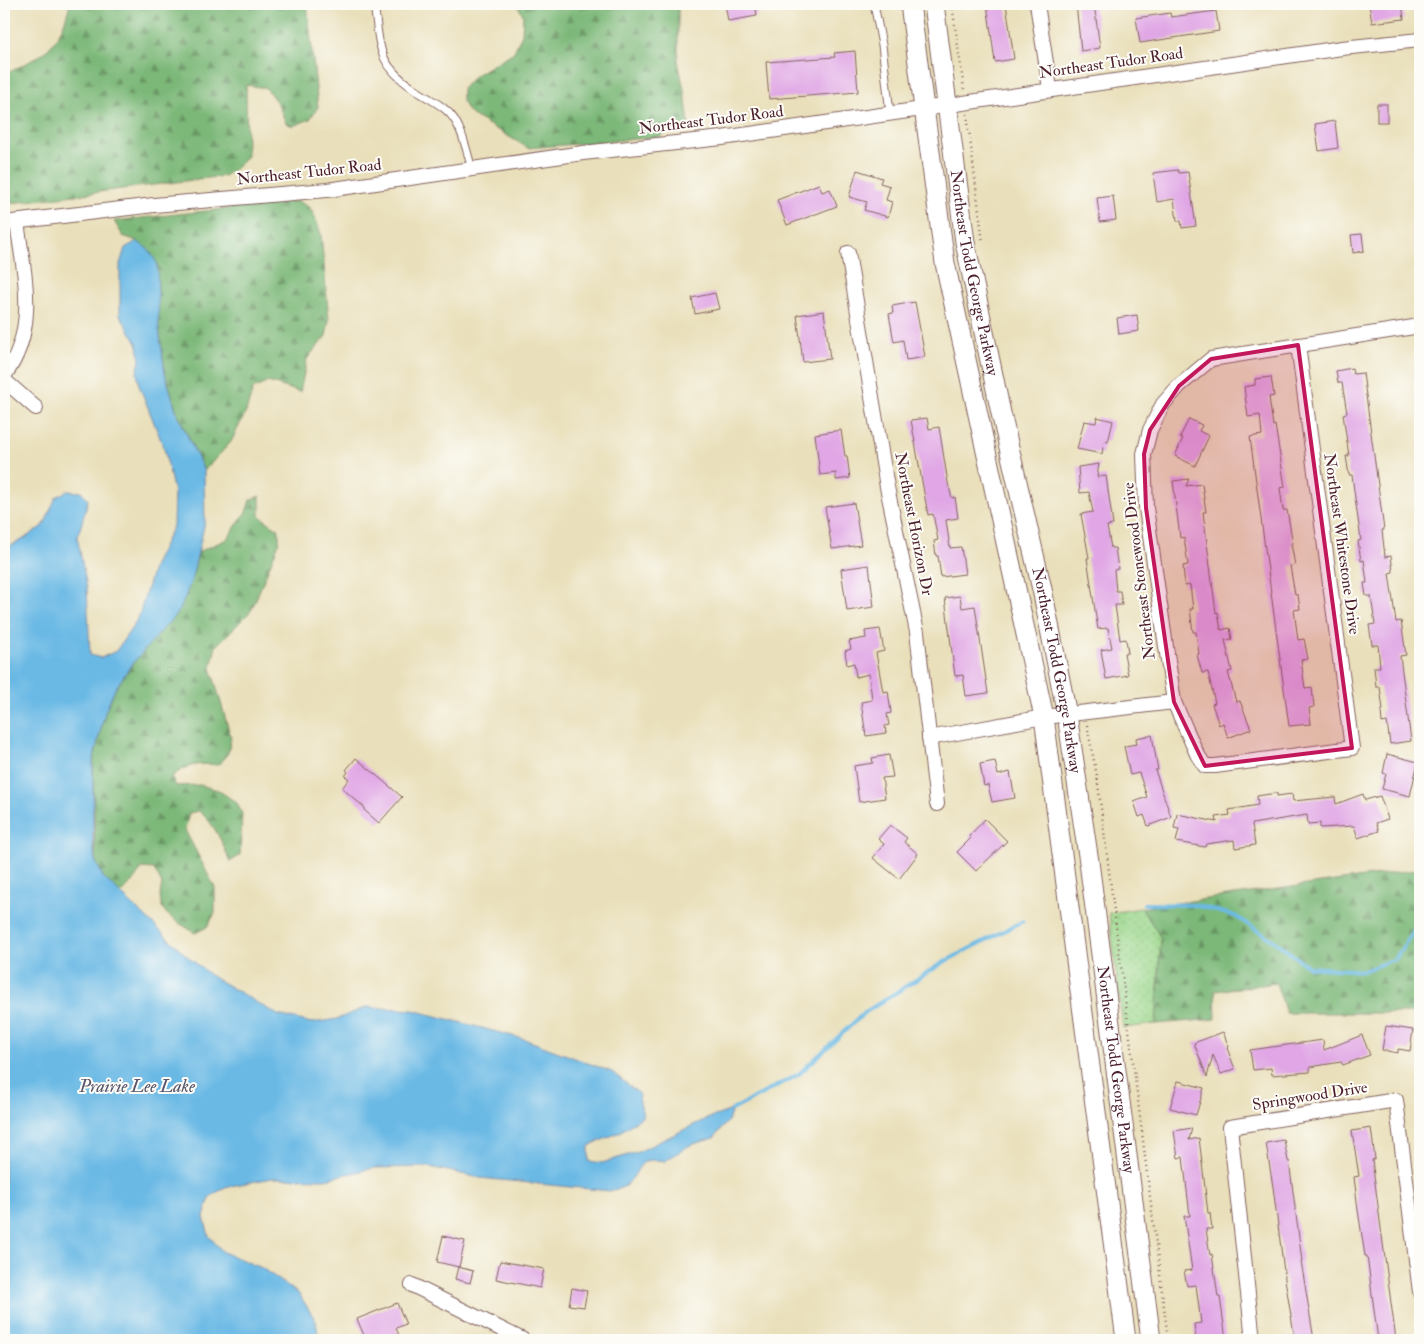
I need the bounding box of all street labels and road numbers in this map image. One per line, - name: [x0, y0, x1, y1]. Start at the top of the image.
- street label: Northeast Tudor Road: [1038, 43, 1184, 83]
- street label: Northeast Tudor Road: [638, 101, 784, 139]
- street label: Northeast Tudor Road: [236, 154, 382, 190]
- street label: Northeast Todd George Parkway: [946, 169, 1003, 379]
- street label: Northeast Horizon Dr: [890, 451, 938, 597]
- street label: Northeast Whitestone Drive: [1319, 452, 1365, 636]
- street label: Northeast Stonewood Drive: [1118, 481, 1160, 661]
- street label: Northeast Todd George Parkway: [1027, 565, 1086, 775]
- street label: Northeast Todd George Parkway: [1093, 965, 1139, 1176]
- street label: Springwood Drive: [1251, 1077, 1369, 1116]

